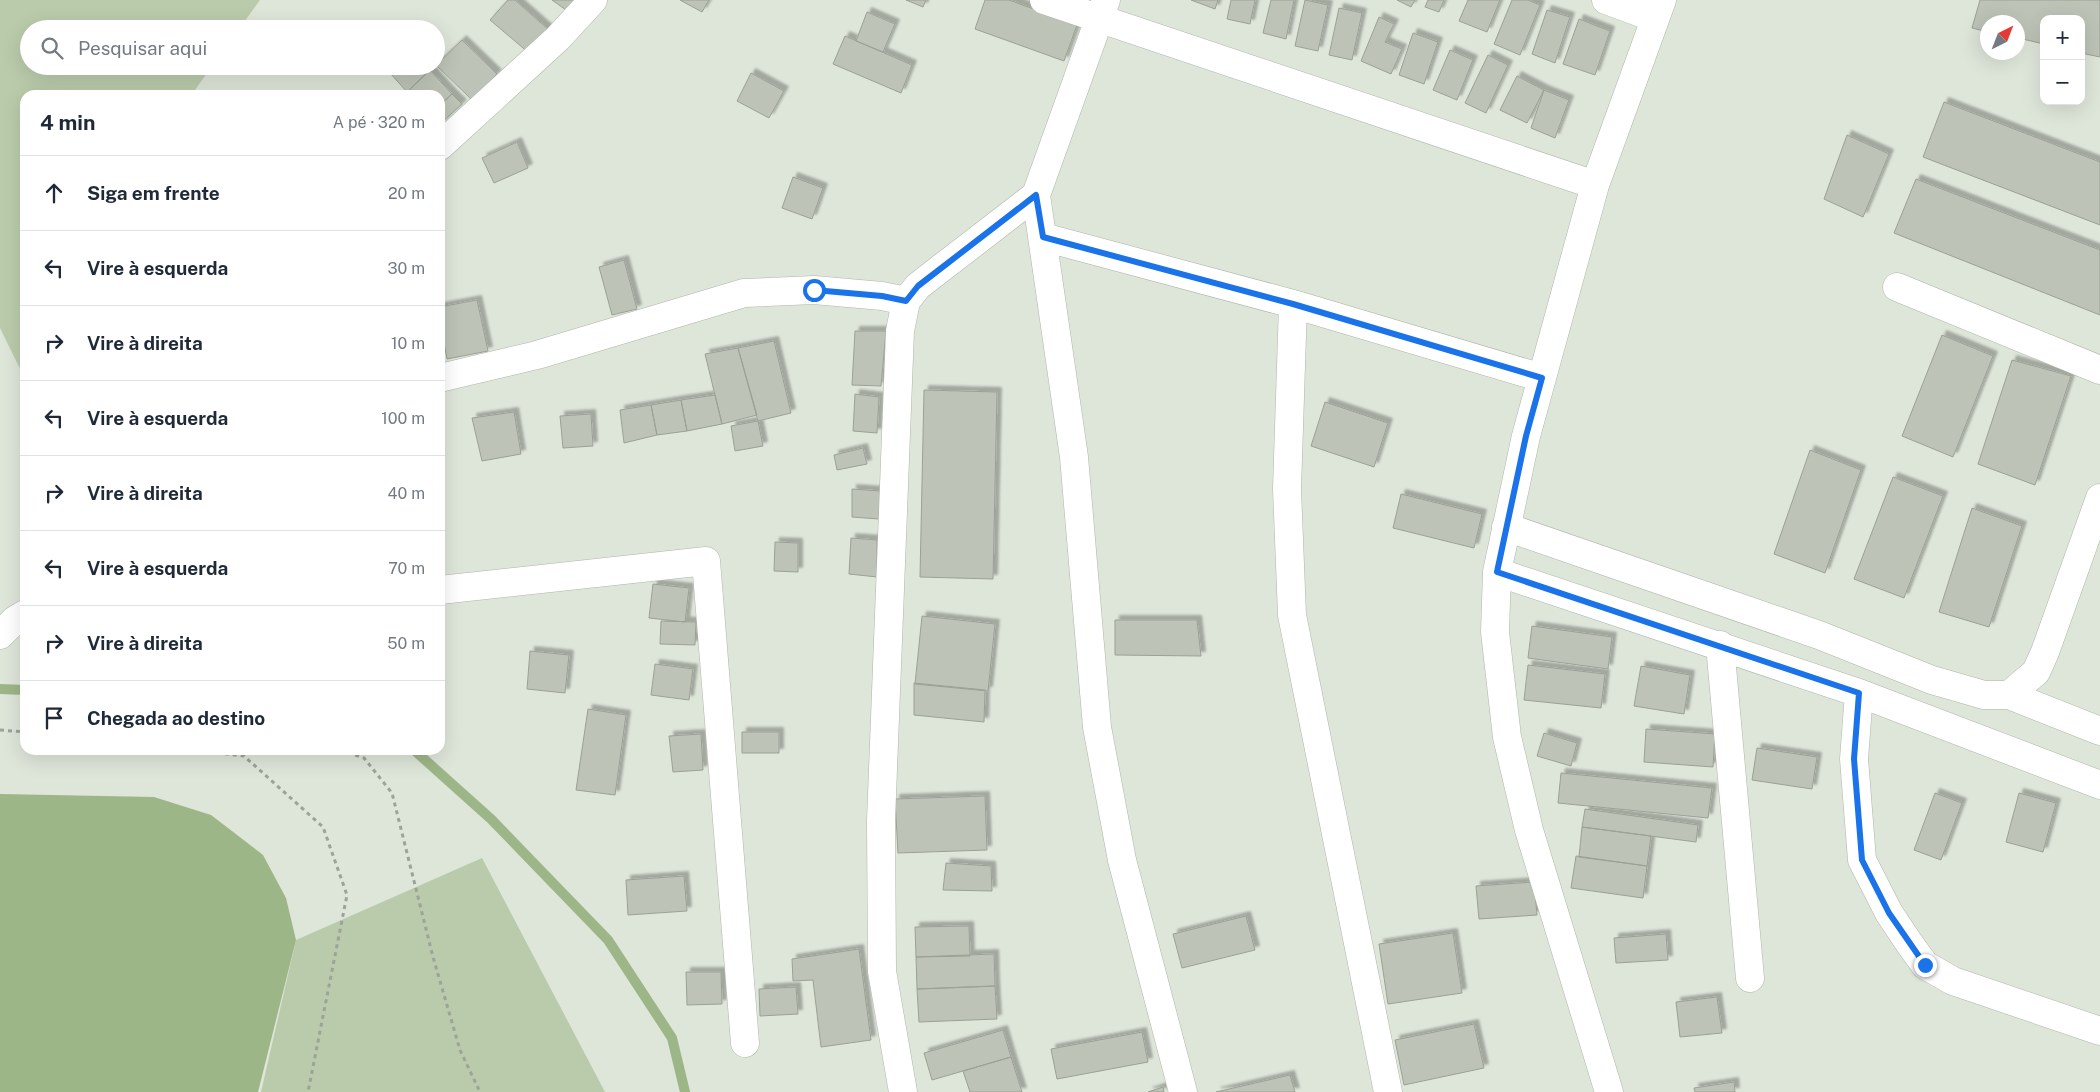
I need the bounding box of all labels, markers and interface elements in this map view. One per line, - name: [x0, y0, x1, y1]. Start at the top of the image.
- north arrow: [1980, 15, 2025, 60]
- map controls: [2040, 15, 2085, 105]
- button: +: [2040, 15, 2085, 60]
- search box: [20, 20, 445, 75]
- icon: search: [38, 34, 66, 62]
- text: Pesquisar aqui: [78, 37, 207, 59]
- button: −: [2040, 60, 2085, 105]
- text: 4 min: [40, 110, 95, 135]
- text: A pé · 320 m: [333, 113, 425, 132]
- icon: ahead: [40, 179, 68, 207]
- text: Siga em frente: [87, 182, 220, 204]
- text: 20 m: [388, 184, 425, 203]
- icon: left: [40, 254, 68, 282]
- text: Vire à esquerda: [87, 257, 228, 279]
- text: 30 m: [388, 259, 425, 278]
- route start: [803, 279, 826, 302]
- icon: right: [40, 329, 68, 357]
- text: Vire à direita: [87, 332, 203, 354]
- text: 10 m: [391, 334, 425, 353]
- icon: left: [40, 404, 68, 432]
- text: Vire à esquerda: [87, 407, 228, 429]
- text: 100 m: [381, 409, 425, 428]
- icon: right: [40, 479, 68, 507]
- text: Vire à direita: [87, 482, 203, 504]
- text: 40 m: [387, 484, 425, 503]
- icon: left: [40, 554, 68, 582]
- text: Vire à esquerda: [87, 557, 228, 579]
- text: 70 m: [388, 559, 425, 578]
- icon: right: [40, 629, 68, 657]
- text: Vire à direita: [87, 632, 203, 654]
- text: 50 m: [387, 634, 425, 653]
- icon: arrive: [40, 704, 68, 732]
- text: Chegada ao destino: [87, 707, 265, 729]
- route end: [1914, 954, 1937, 977]

